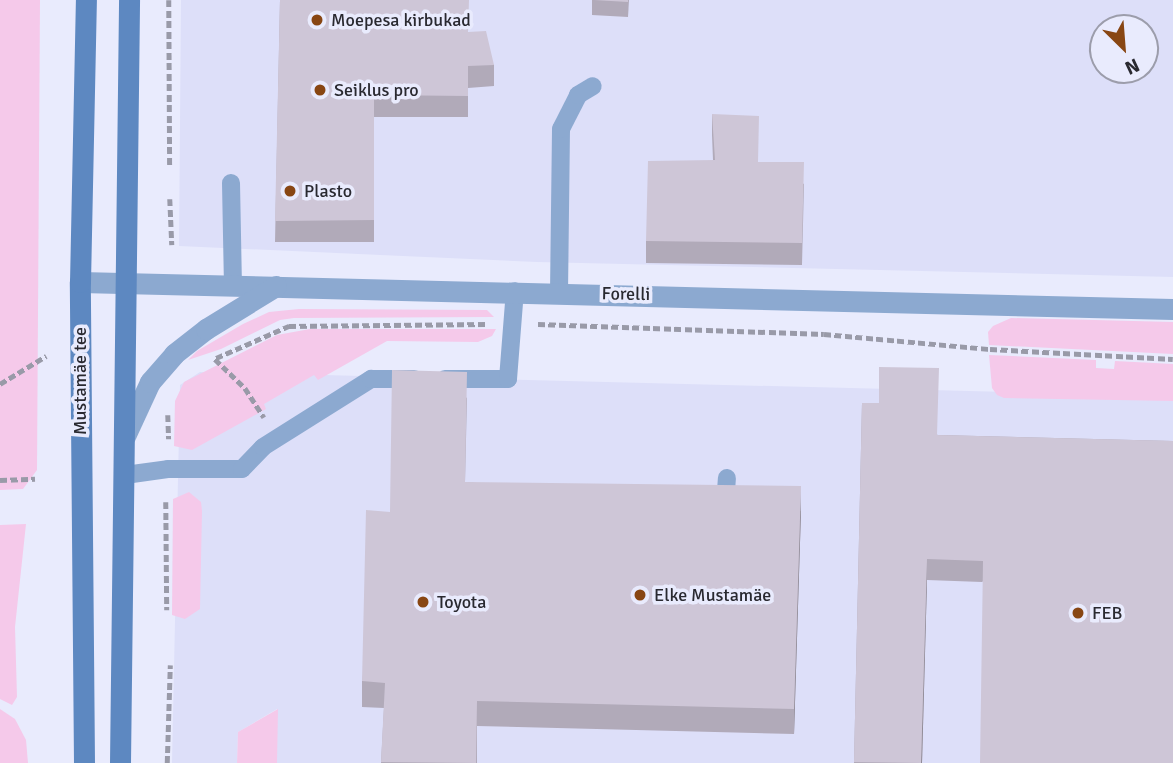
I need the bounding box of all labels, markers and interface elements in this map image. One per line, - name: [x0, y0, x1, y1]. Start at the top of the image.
- place label: Moepesa kirbukad: [331, 9, 471, 31]
- marker: Moepesa kirbukad: [309, 12, 325, 28]
- north arrow: [1089, 14, 1159, 84]
- text: N: [1121, 53, 1143, 80]
- place label: Seiklus pro: [334, 79, 419, 101]
- marker: Seiklus pro: [312, 82, 328, 98]
- place label: Plasto: [304, 180, 352, 202]
- marker: Plasto: [282, 183, 298, 199]
- street label: Forelli: [601, 283, 651, 305]
- street label: Mustamäe tee: [69, 327, 91, 435]
- place label: Elke Mustamäe: [654, 584, 771, 606]
- marker: Elke Mustamäe: [632, 587, 648, 603]
- place label: Toyota: [437, 591, 486, 613]
- marker: Toyota: [415, 594, 431, 610]
- place label: FEB: [1092, 602, 1122, 624]
- marker: FEB: [1070, 605, 1086, 621]

